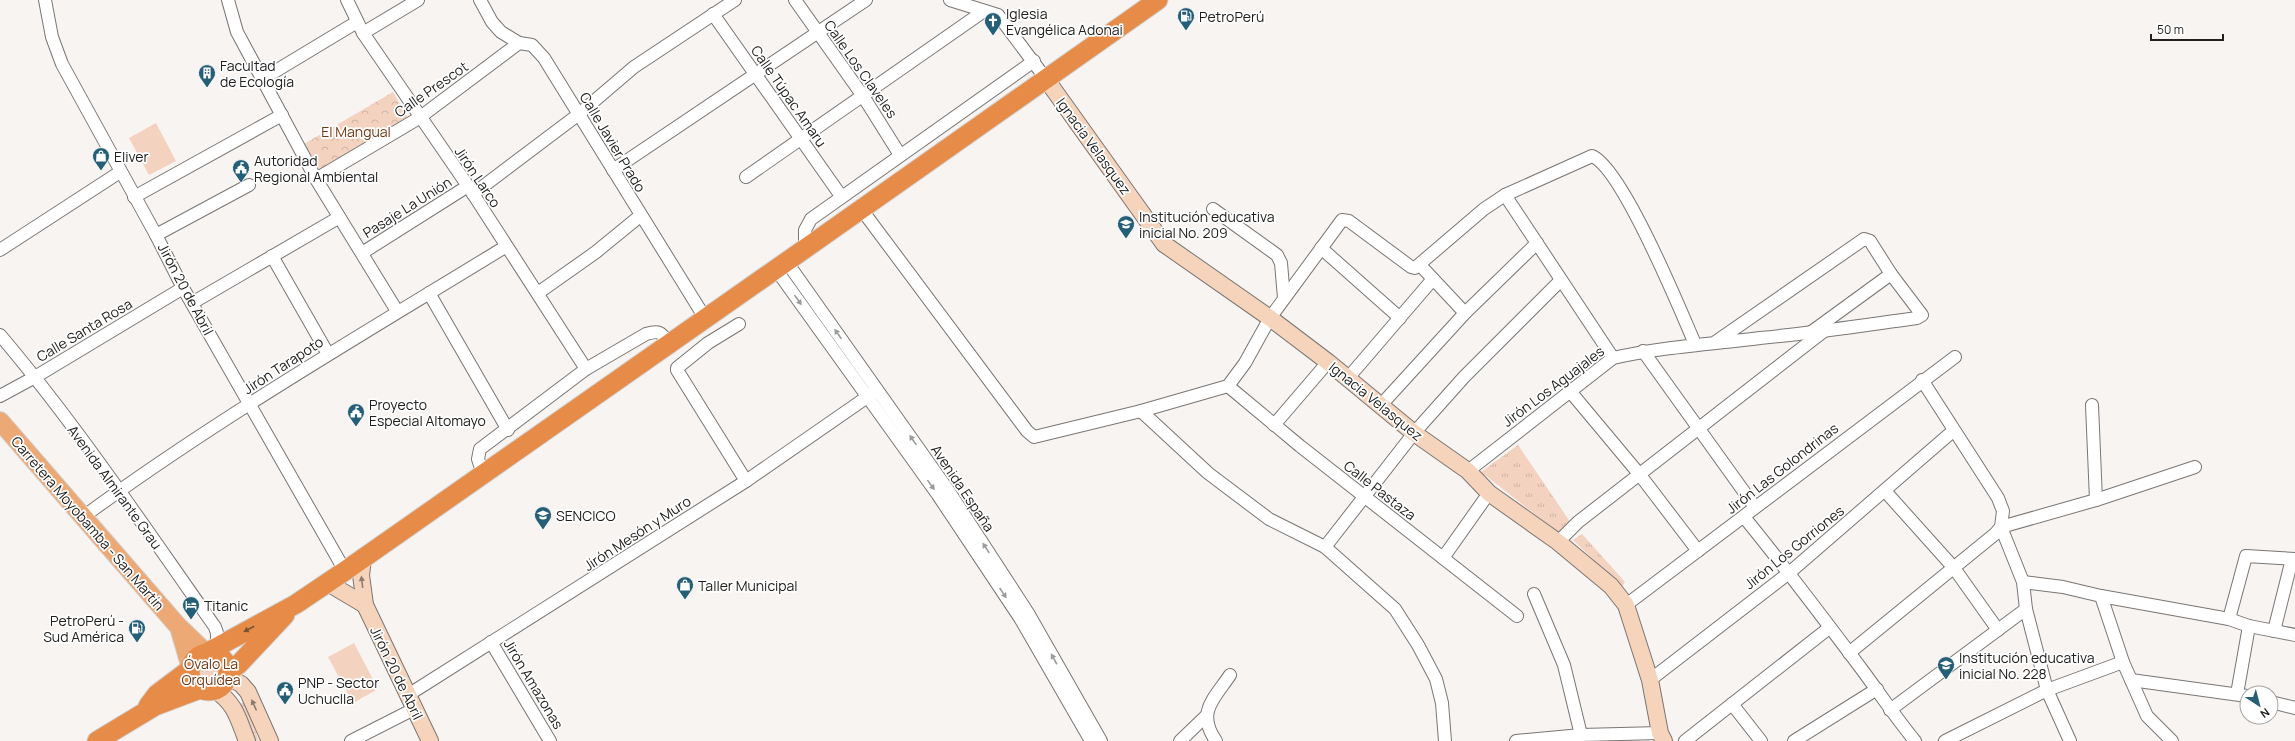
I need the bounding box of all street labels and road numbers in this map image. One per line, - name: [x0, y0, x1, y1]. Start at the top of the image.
- street label: Calle Los Claveles: [820, 16, 902, 122]
- street label: Calle Túpac Amaru: [747, 41, 831, 151]
- street label: Calle Prescot: [390, 56, 472, 121]
- street label: Calle Javier Prado: [576, 89, 650, 195]
- street label: Ignacia Velasquez: [1052, 94, 1136, 198]
- street label: Jirón Larco: [451, 143, 505, 211]
- street label: Pasaje La Unión: [359, 172, 455, 242]
- street label: Jirón 20 de Abril: [154, 240, 218, 338]
- street label: Calle Santa Rosa: [33, 294, 135, 366]
- street label: Jirón Tarapoto: [239, 332, 327, 398]
- street label: Jirón Los Aguajales: [1498, 341, 1608, 431]
- street label: Ignacia Velasquez: [1325, 357, 1427, 445]
- street label: Jirón Las Golondrinas: [1722, 418, 1842, 518]
- street label: Avenida Almirante Grau: [64, 421, 166, 553]
- street label: Carretera Moyobamba - San Martín: [7, 432, 169, 614]
- street label: Avenida España: [927, 441, 999, 535]
- street label: Calle Pastaza: [1340, 456, 1420, 524]
- street label: Jirón Mesón y Muro: [580, 491, 694, 575]
- street label: Jirón Los Gorriones: [1740, 501, 1848, 593]
- street label: Jirón 20 de Abril: [366, 623, 428, 723]
- street label: Jirón Amazonas: [500, 636, 568, 732]

